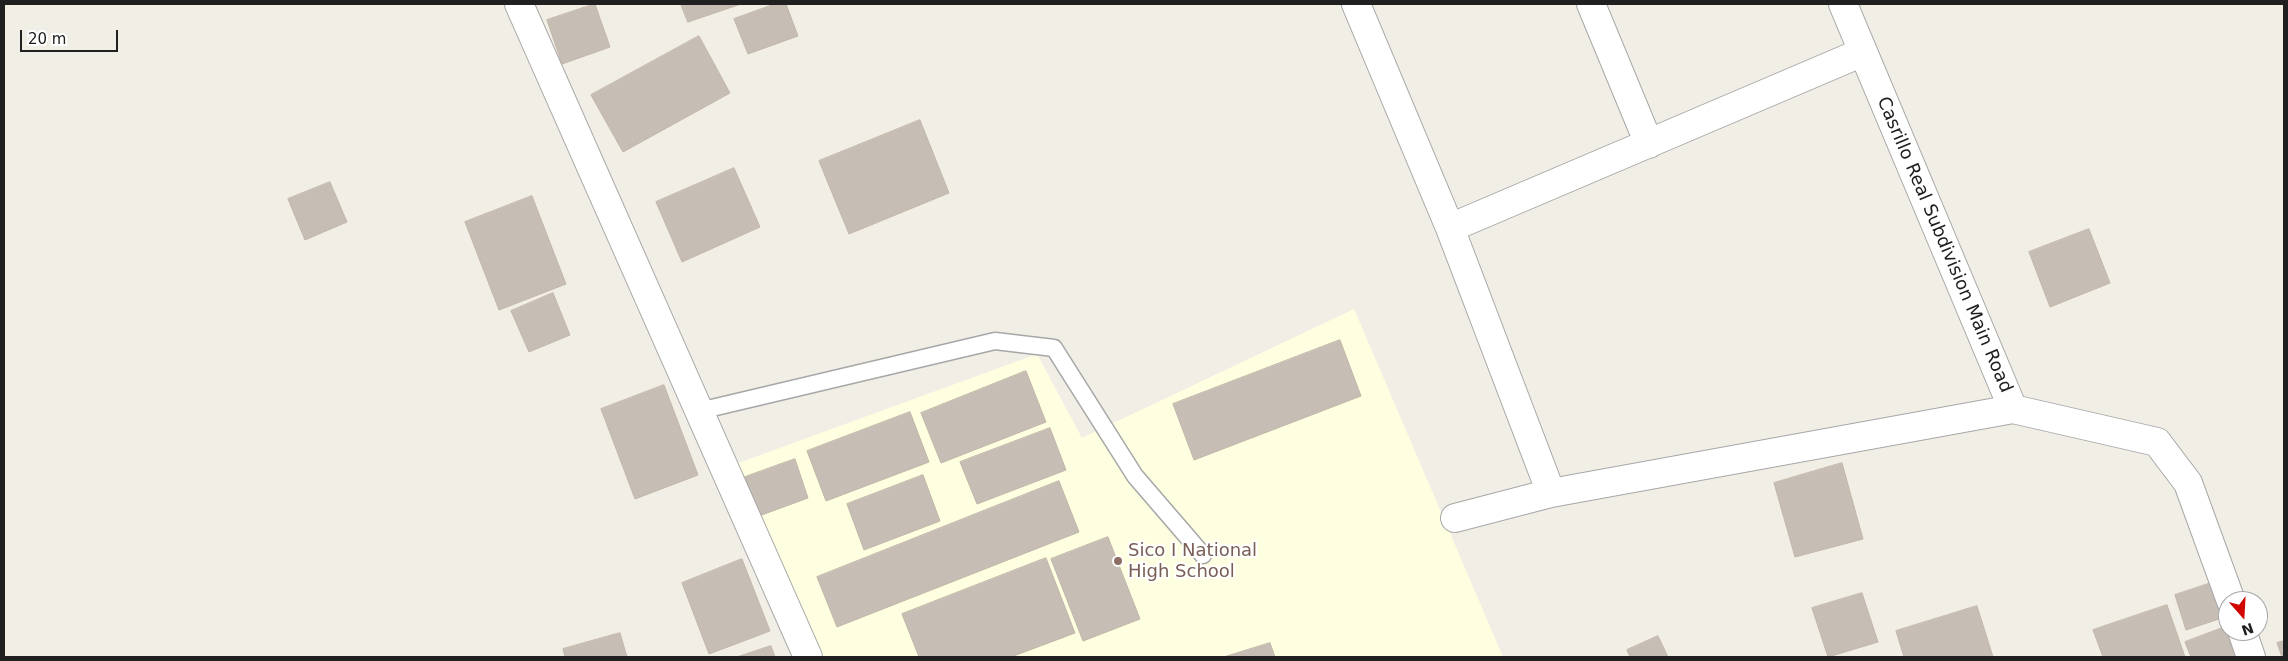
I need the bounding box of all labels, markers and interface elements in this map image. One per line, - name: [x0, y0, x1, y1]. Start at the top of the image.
- scale bar: [22, 20, 120, 52]
- text: 20 m: [28, 30, 66, 48]
- street label: Casrillo Real Subdivision Main Road: [1872, 94, 2016, 396]
- place label: Sico Ⅰ National High School: [1128, 540, 1257, 582]
- marker: Sico Ⅰ National High School: [1112, 555, 1124, 567]
- north arrow: [2218, 591, 2268, 641]
- text: N: [2239, 620, 2256, 639]

